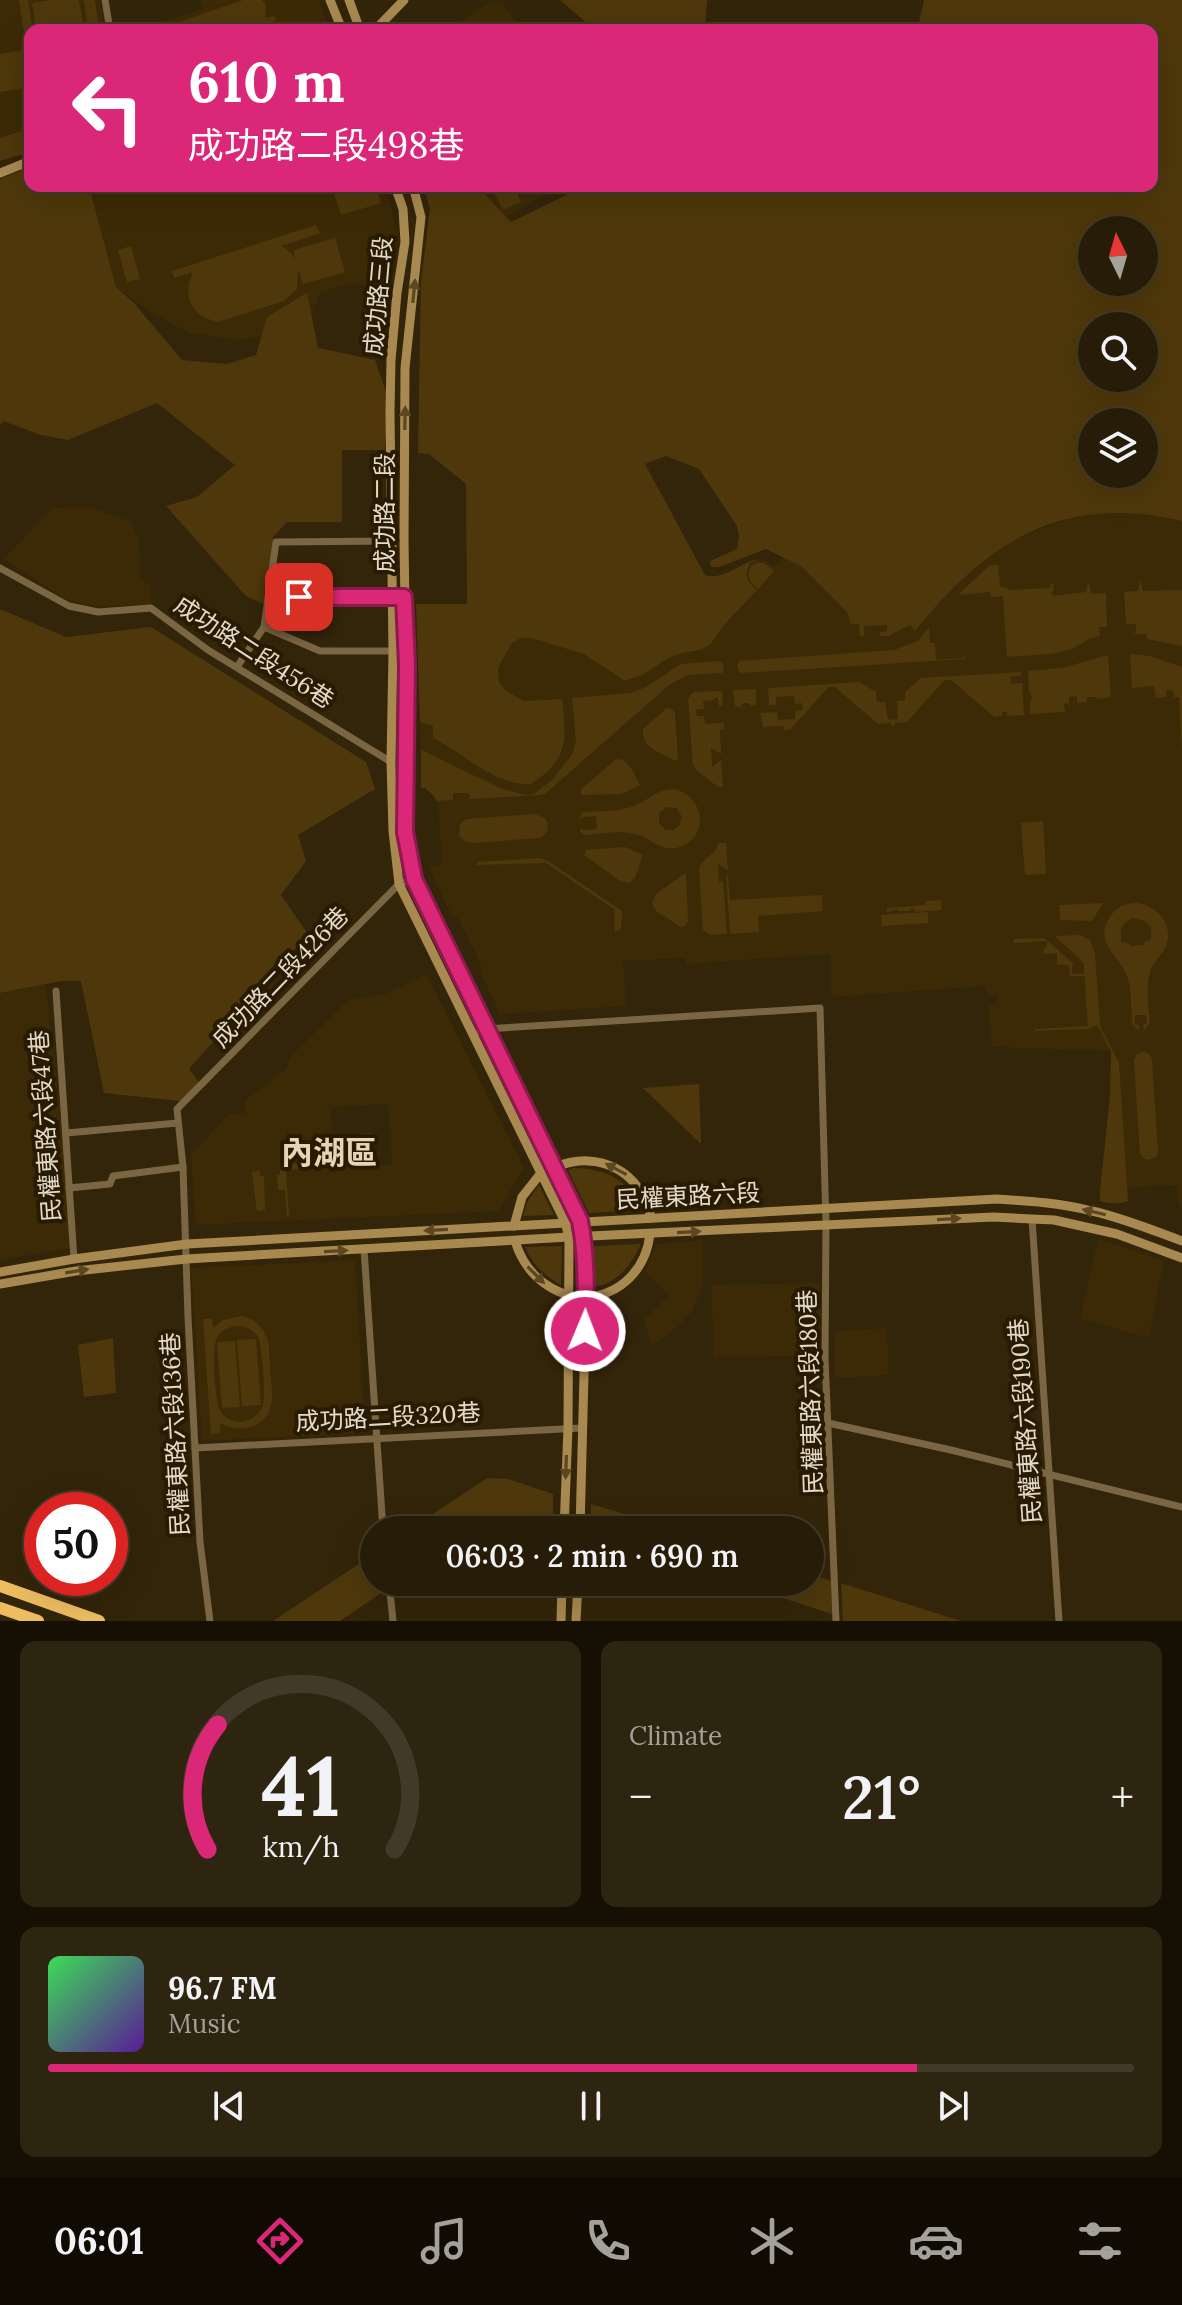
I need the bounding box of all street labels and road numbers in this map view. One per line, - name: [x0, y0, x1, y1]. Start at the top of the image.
- street label: 成功路三段: [357, 235, 399, 357]
- street label: 成功路二段: [369, 453, 400, 573]
- street label: 成功路二段456巷: [168, 589, 340, 715]
- street label: 成功路二段426巷: [205, 900, 355, 1054]
- street label: 民權東路六段47巷: [23, 1029, 67, 1223]
- street label: 民權東路六段: [615, 1177, 761, 1215]
- street label: 民權東路六段180巷: [791, 1289, 829, 1495]
- street label: 民權東路六段190巷: [1002, 1317, 1048, 1525]
- street label: 民權東路六段136巷: [154, 1331, 196, 1537]
- street label: 成功路二段320巷: [295, 1397, 481, 1437]

